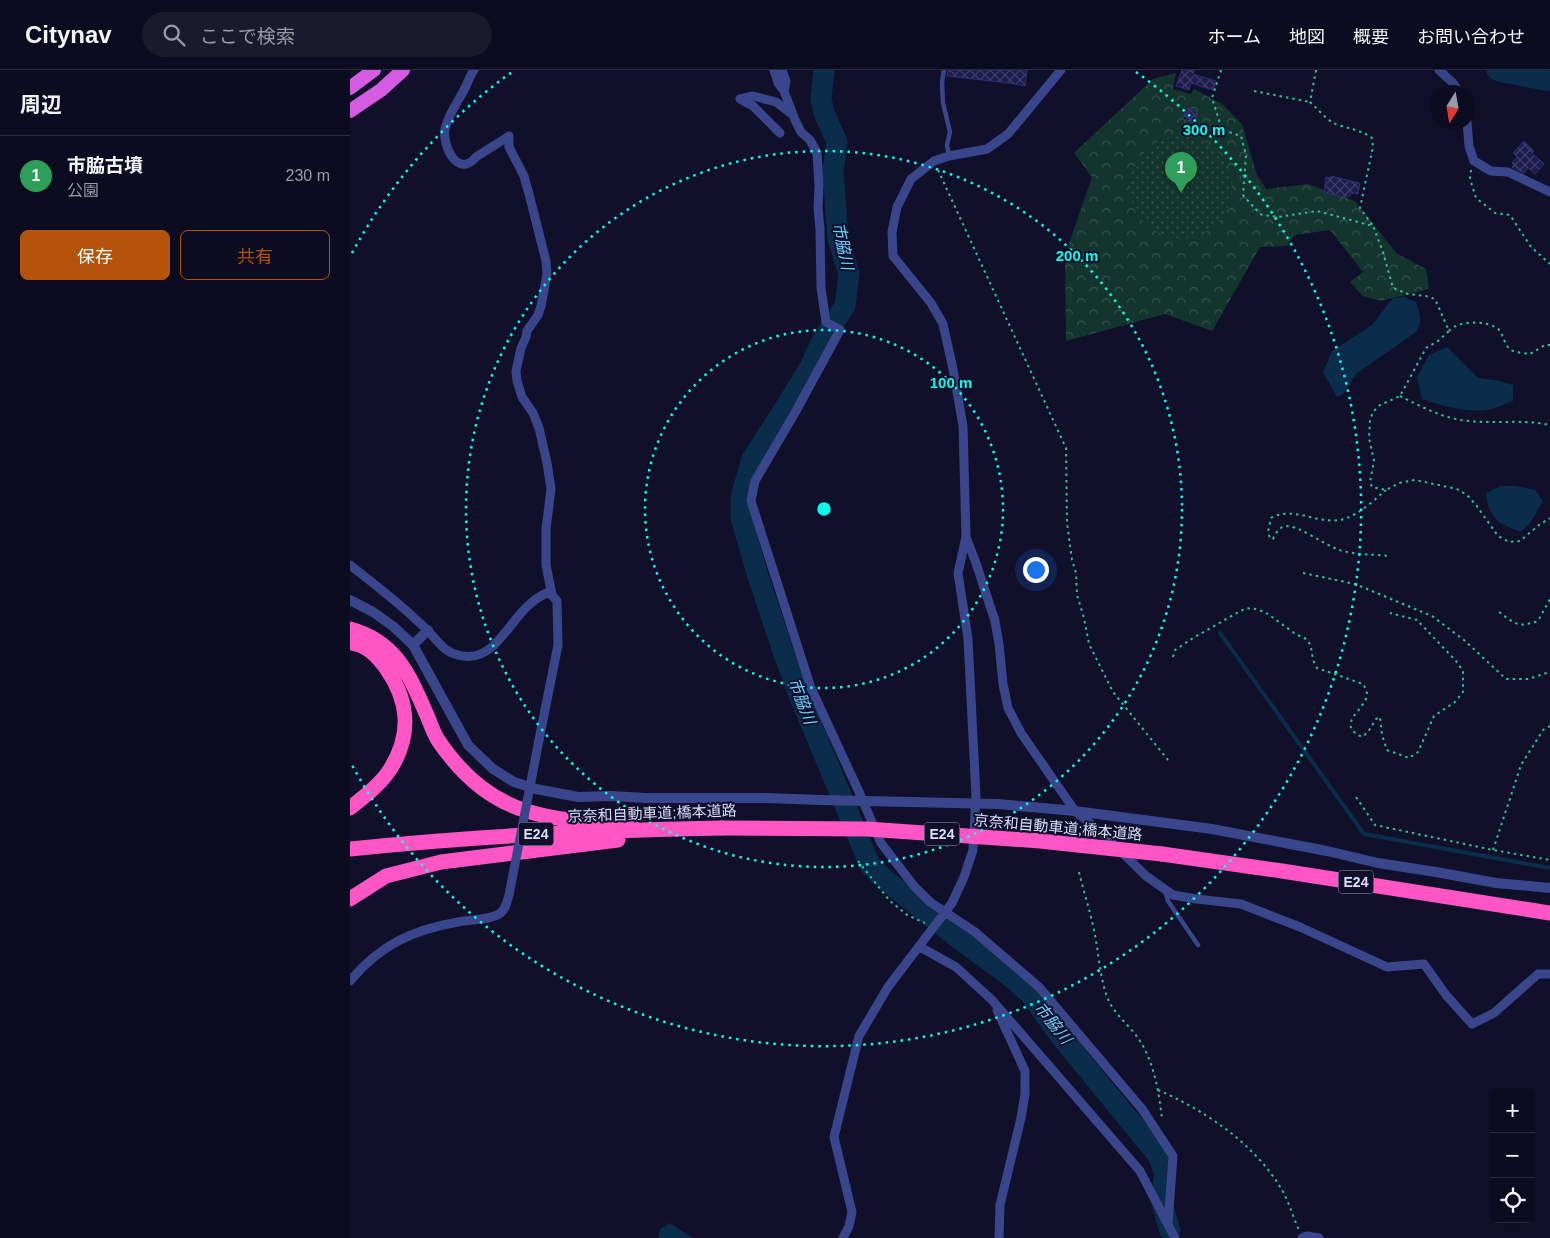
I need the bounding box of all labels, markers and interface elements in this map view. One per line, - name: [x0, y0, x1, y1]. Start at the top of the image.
- search box: [142, 12, 492, 57]
- text: Citynav: [25, 21, 112, 48]
- icon: search: [160, 21, 188, 49]
- text: ここで検索: [200, 26, 295, 47]
- text: ホーム: [1208, 27, 1261, 47]
- text: 地図: [1289, 27, 1325, 47]
- text: 概要: [1353, 27, 1389, 47]
- text: お問い合わせ: [1417, 27, 1525, 47]
- north arrow: [1430, 85, 1475, 130]
- text: 周辺: [20, 93, 62, 116]
- text: 300 m: [1183, 121, 1225, 138]
- pin: 1: [1165, 152, 1197, 193]
- text: 市脇古墳: [67, 155, 143, 176]
- text: 1: [32, 167, 40, 184]
- text: 230 m: [286, 167, 330, 184]
- text: 公園: [67, 182, 99, 199]
- water label: 市脇川: [830, 221, 857, 273]
- button: 保存: [20, 230, 170, 280]
- button: 共有: [180, 230, 330, 280]
- text: 200 m: [1056, 247, 1098, 264]
- text: 100 m: [930, 374, 972, 391]
- centre of rings: [815, 500, 833, 518]
- your location: [1023, 557, 1049, 583]
- water label: 市脇川: [785, 676, 819, 728]
- street label: 京奈和自動車道;橋本道路: [567, 802, 737, 824]
- street label: 京奈和自動車道;橋本道路: [973, 811, 1143, 843]
- road number: E24: [518, 822, 554, 846]
- road number: E24: [924, 822, 960, 846]
- road number: E24: [1338, 870, 1374, 894]
- water label: 市脇川: [1031, 999, 1076, 1049]
- map controls: [1490, 1088, 1535, 1223]
- button: +: [1490, 1088, 1535, 1133]
- button: −: [1490, 1133, 1535, 1178]
- button: locate: [1490, 1178, 1535, 1223]

